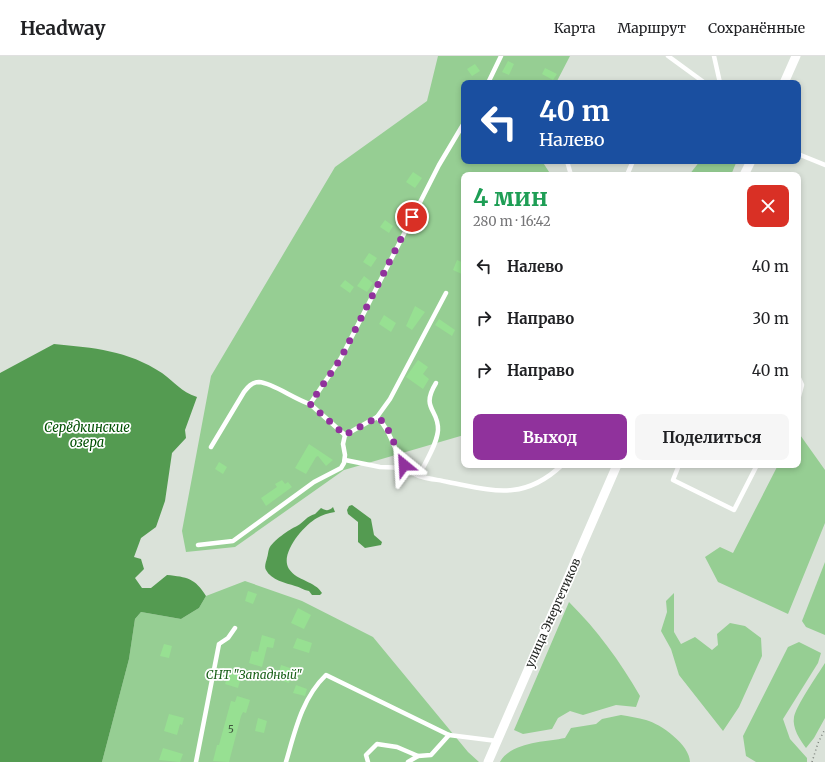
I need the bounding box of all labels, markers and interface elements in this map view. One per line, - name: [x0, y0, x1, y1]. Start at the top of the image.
- text: Headway: [20, 16, 106, 40]
- text: Карта: [554, 19, 595, 37]
- text: Маршрут: [617, 19, 686, 37]
- text: Сохранённые: [708, 19, 805, 37]
- text: 40 m: [539, 93, 610, 129]
- icon: left: [473, 96, 525, 148]
- text: Налево: [539, 128, 605, 151]
- text: 4 мин: [473, 182, 548, 213]
- button: close: [747, 185, 789, 227]
- pin: [395, 200, 429, 234]
- icon: arrive: [401, 206, 423, 228]
- text: 280 m · 16:42: [473, 213, 551, 230]
- icon: left: [473, 255, 495, 277]
- text: Налево: [507, 257, 563, 276]
- text: 40 m: [752, 257, 789, 276]
- icon: right: [473, 307, 495, 329]
- text: Направо: [507, 309, 574, 328]
- text: 30 m: [752, 309, 789, 328]
- icon: right: [473, 359, 495, 381]
- text: Направо: [507, 361, 574, 380]
- text: 40 m: [752, 361, 789, 380]
- button: Выход: [473, 414, 627, 460]
- button: Поделиться: [635, 414, 789, 460]
- water label: Серёдкинские озера: [44, 419, 130, 451]
- position arrow: [383, 444, 425, 486]
- street label: улица Энергетиков: [522, 556, 583, 670]
- park label: СНТ "Западный": [206, 667, 302, 682]
- house number: 5: [228, 723, 234, 736]

